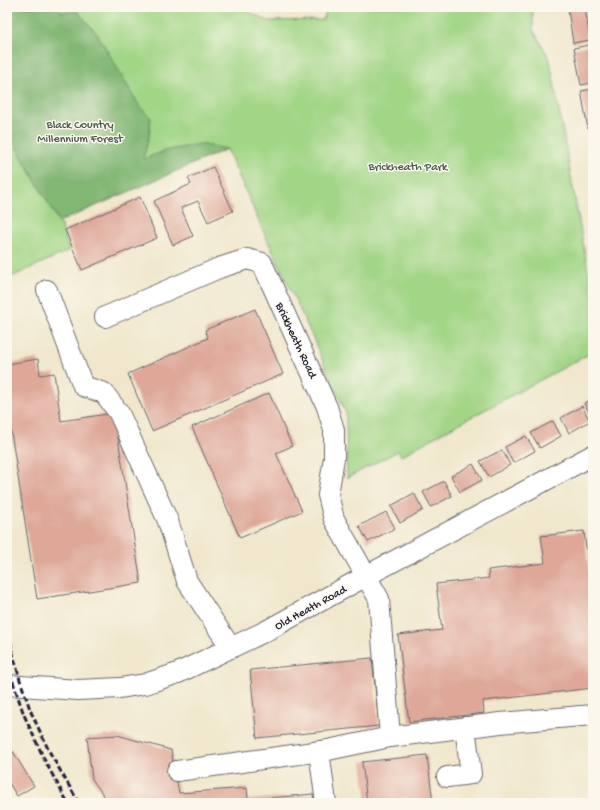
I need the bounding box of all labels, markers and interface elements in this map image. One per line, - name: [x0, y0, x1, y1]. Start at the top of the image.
- park label: Black Country Millennium Forest: [37, 119, 124, 147]
- park label: Brickheath Park: [368, 161, 449, 175]
- street label: Brickheath Road: [271, 300, 319, 382]
- street label: Old Heath Road: [273, 583, 350, 634]

